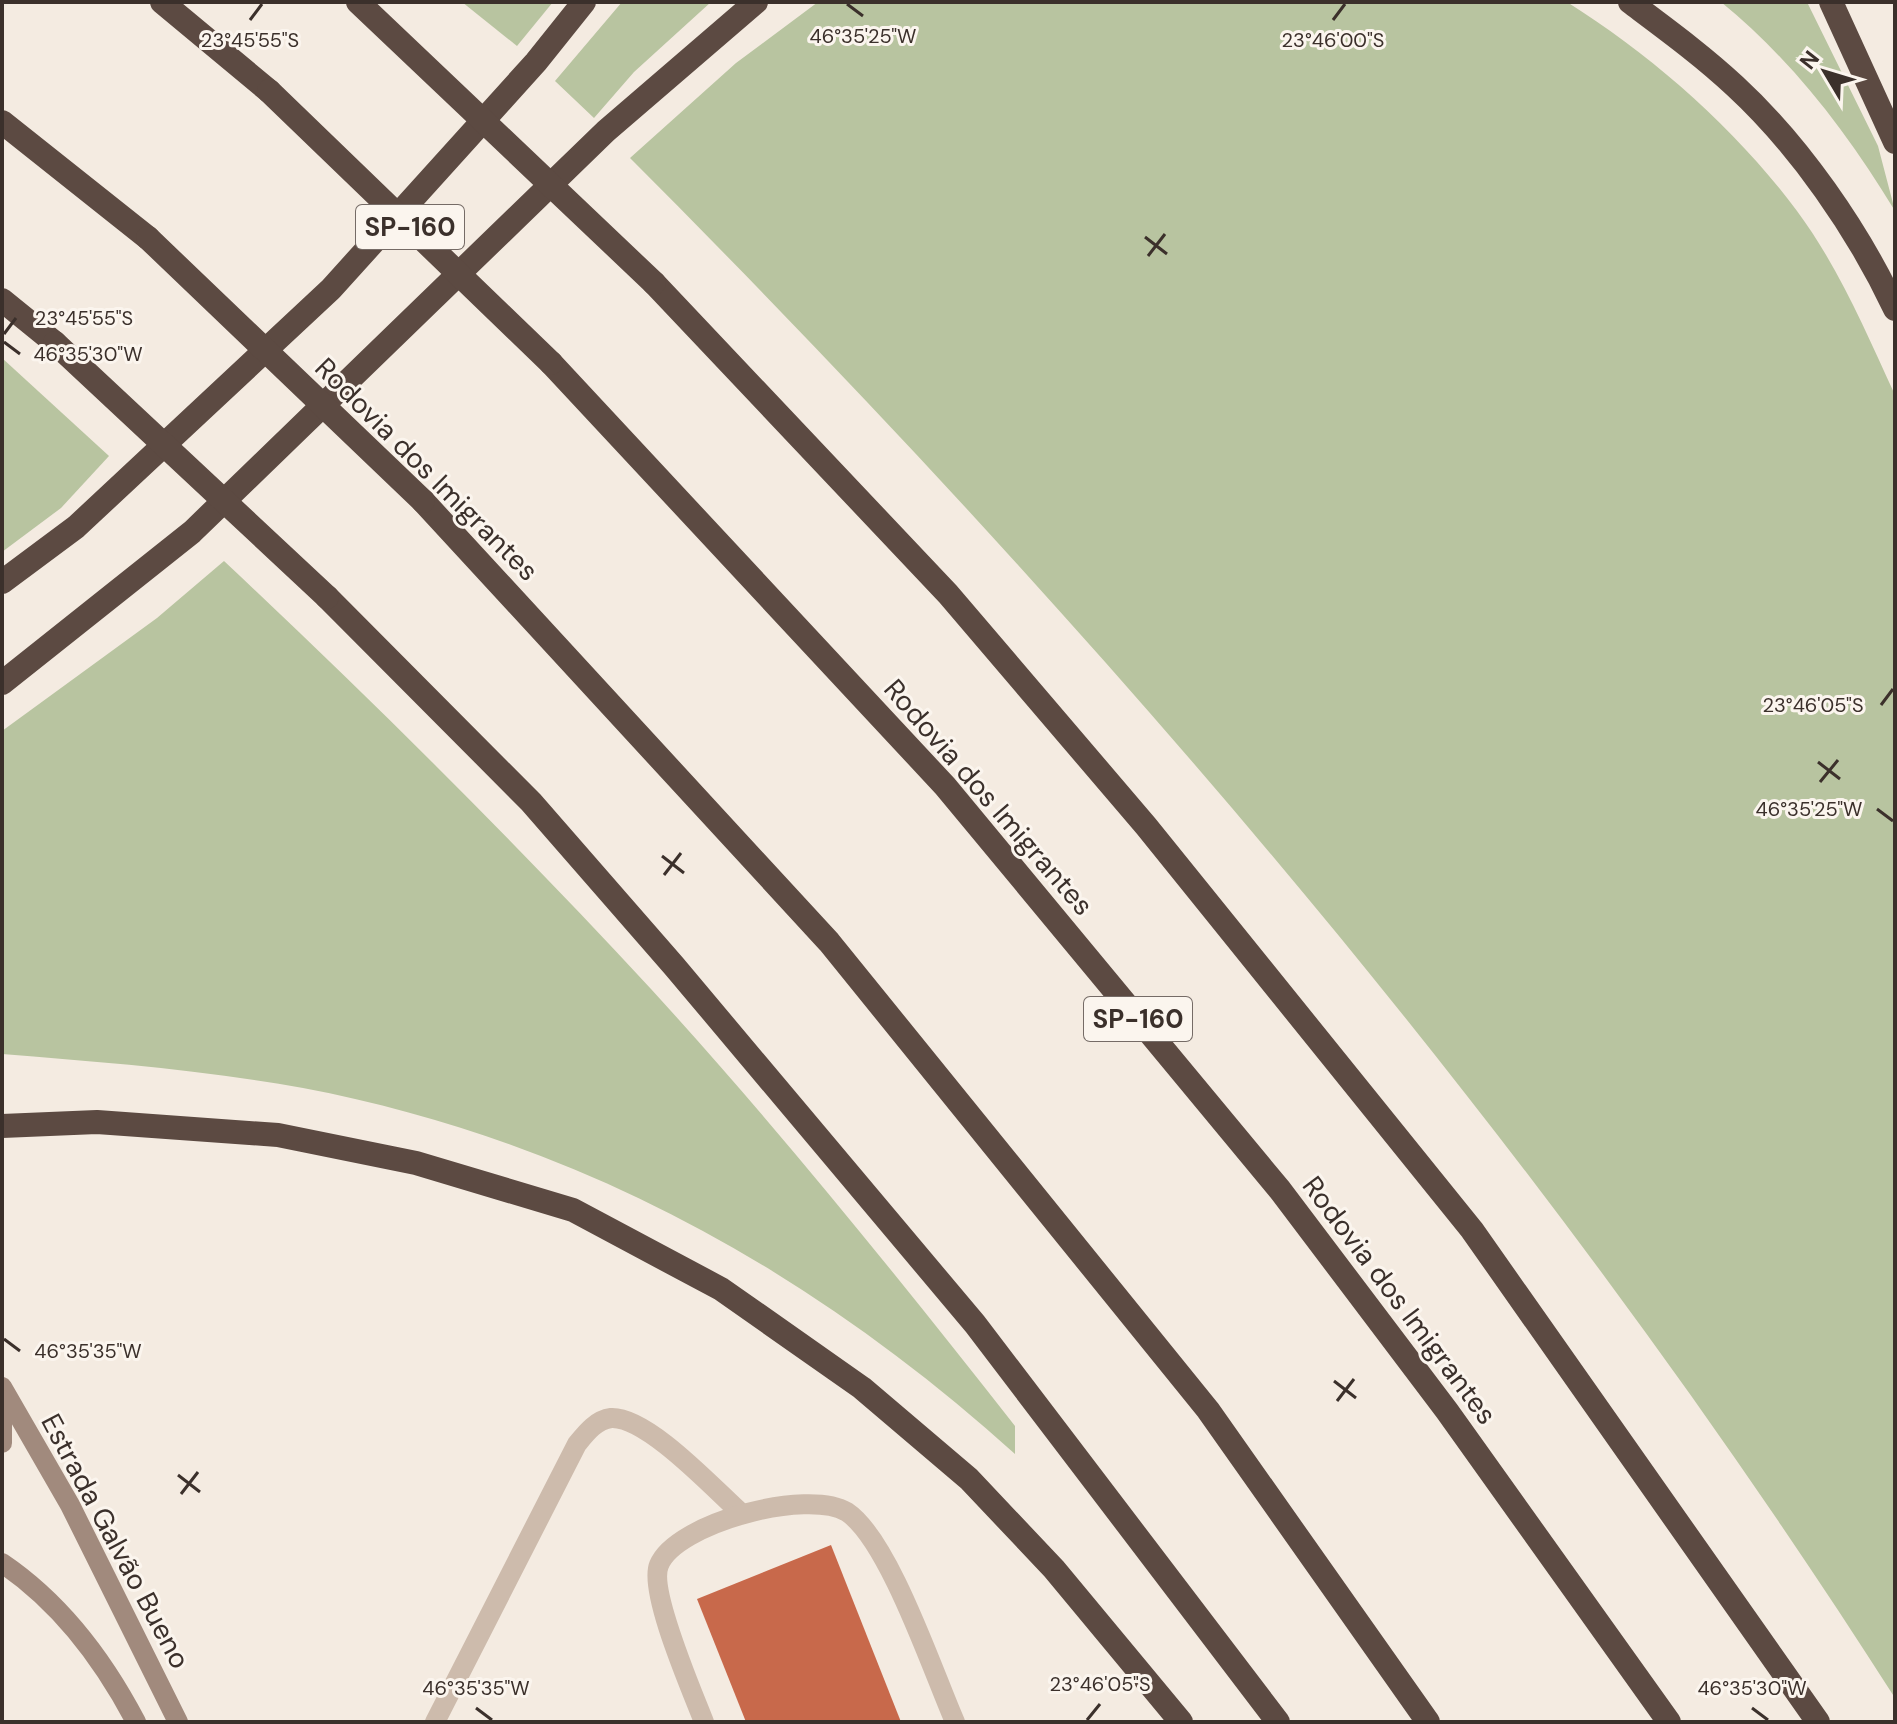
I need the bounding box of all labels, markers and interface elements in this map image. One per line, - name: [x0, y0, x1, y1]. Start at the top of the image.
- text: 46°35'25"W: [810, 23, 916, 49]
- text: 23°45'55"S: [201, 27, 299, 53]
- text: 23°46'00"S: [1282, 27, 1384, 53]
- north arrow: [1785, 32, 1865, 112]
- text: N: [1793, 45, 1826, 75]
- road number: SP-160: [356, 205, 464, 249]
- text: 23°45'55"S: [35, 305, 133, 331]
- text: 46°35'30"W: [33, 341, 143, 367]
- street label: Rodovia dos Imigrantes: [307, 350, 546, 589]
- street label: Rodovia dos Imigrantes: [876, 671, 1102, 923]
- text: 23°46'05"S: [1762, 692, 1864, 718]
- text: 46°35'25"W: [1756, 796, 1862, 822]
- road number: SP-160: [1084, 997, 1192, 1041]
- street label: Rodovia dos Imigrantes: [1294, 1169, 1505, 1432]
- text: 46°35'35"W: [34, 1338, 142, 1364]
- street label: Estrada Galvão Bueno: [33, 1407, 198, 1675]
- text: 23°46'05"S: [1049, 1671, 1151, 1697]
- text: 46°35'35"W: [422, 1675, 530, 1701]
- text: 46°35'30"W: [1697, 1675, 1807, 1701]

